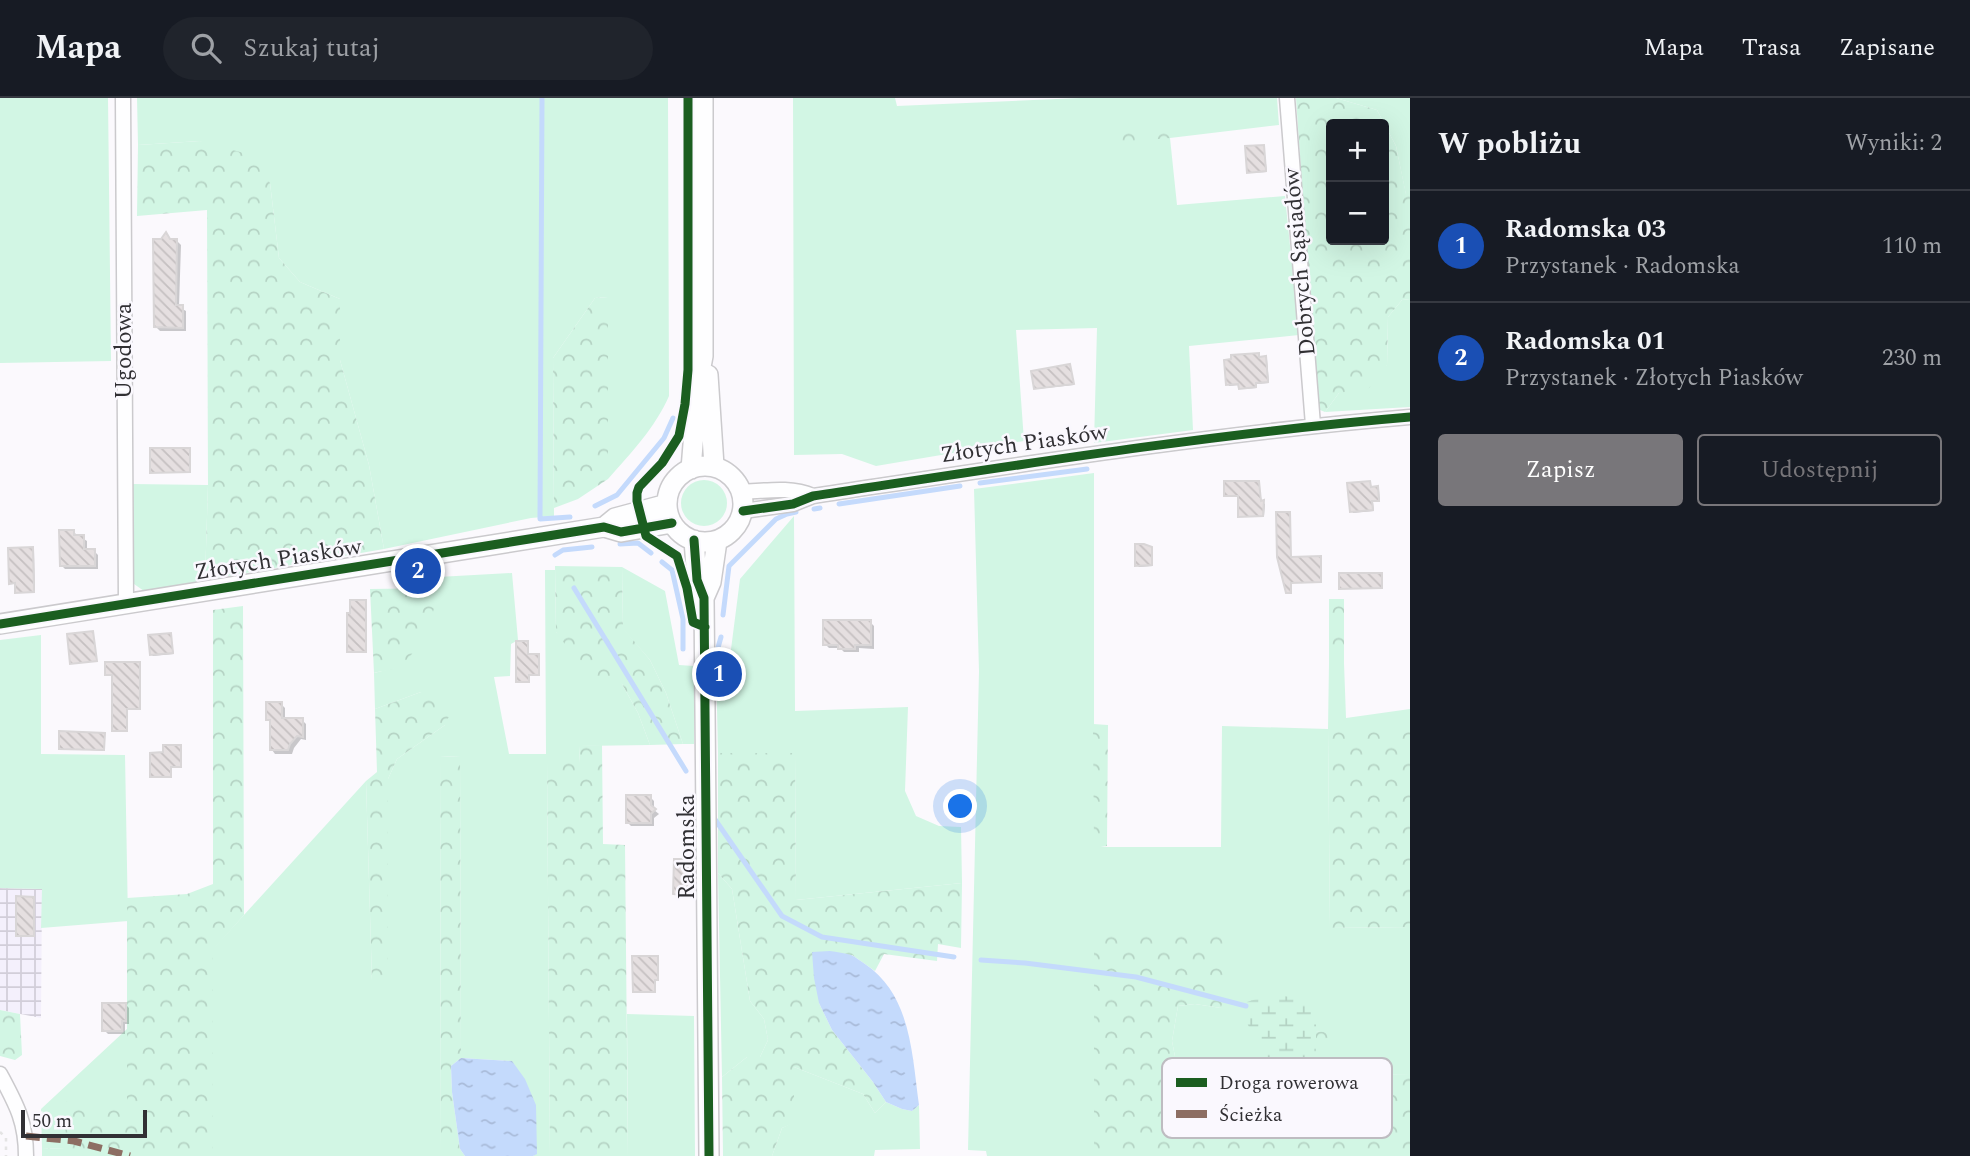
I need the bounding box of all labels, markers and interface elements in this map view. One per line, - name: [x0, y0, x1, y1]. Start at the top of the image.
- search box: [163, 17, 653, 80]
- text: Mapa: [35, 23, 121, 73]
- text: Szukaj tutaj: [243, 28, 380, 68]
- icon: search: [187, 29, 225, 67]
- text: Mapa: [1644, 30, 1704, 66]
- text: Trasa: [1742, 30, 1801, 66]
- text: Zapisane: [1839, 30, 1935, 66]
- map controls: [1326, 119, 1389, 245]
- button: +: [1326, 119, 1389, 182]
- text: W pobliżu: [1438, 121, 1581, 167]
- text: Wyniki: 2: [1845, 126, 1942, 161]
- street label: Dobrych Sąsiadów: [1274, 166, 1326, 357]
- button: −: [1326, 182, 1389, 245]
- text: Radomska 03: [1505, 209, 1666, 249]
- text: 1: [1455, 229, 1467, 264]
- text: 110 m: [1882, 229, 1942, 264]
- text: Przystanek · Radomska: [1505, 249, 1740, 284]
- street label: Ugodowa: [107, 303, 142, 399]
- text: Radomska 01: [1505, 321, 1666, 361]
- text: 2: [1455, 341, 1467, 376]
- text: 230 m: [1882, 341, 1942, 376]
- text: Przystanek · Złotych Piasków: [1505, 361, 1803, 396]
- street label: Złotych Piasków: [938, 415, 1111, 473]
- button: Zapisz: [1438, 434, 1683, 506]
- button: Udostępnij: [1697, 434, 1942, 506]
- street label: Złotych Piasków: [192, 529, 365, 590]
- pin: 2: [395, 545, 441, 597]
- pin: 1: [696, 648, 742, 700]
- your location: [943, 789, 977, 823]
- street label: Radomska: [670, 794, 705, 900]
- legend: [1162, 1058, 1392, 1138]
- text: Droga rowerowa: [1219, 1069, 1359, 1098]
- text: Ścieżka: [1219, 1101, 1283, 1130]
- scale bar: [21, 1107, 147, 1139]
- text: 50 m: [32, 1107, 72, 1136]

